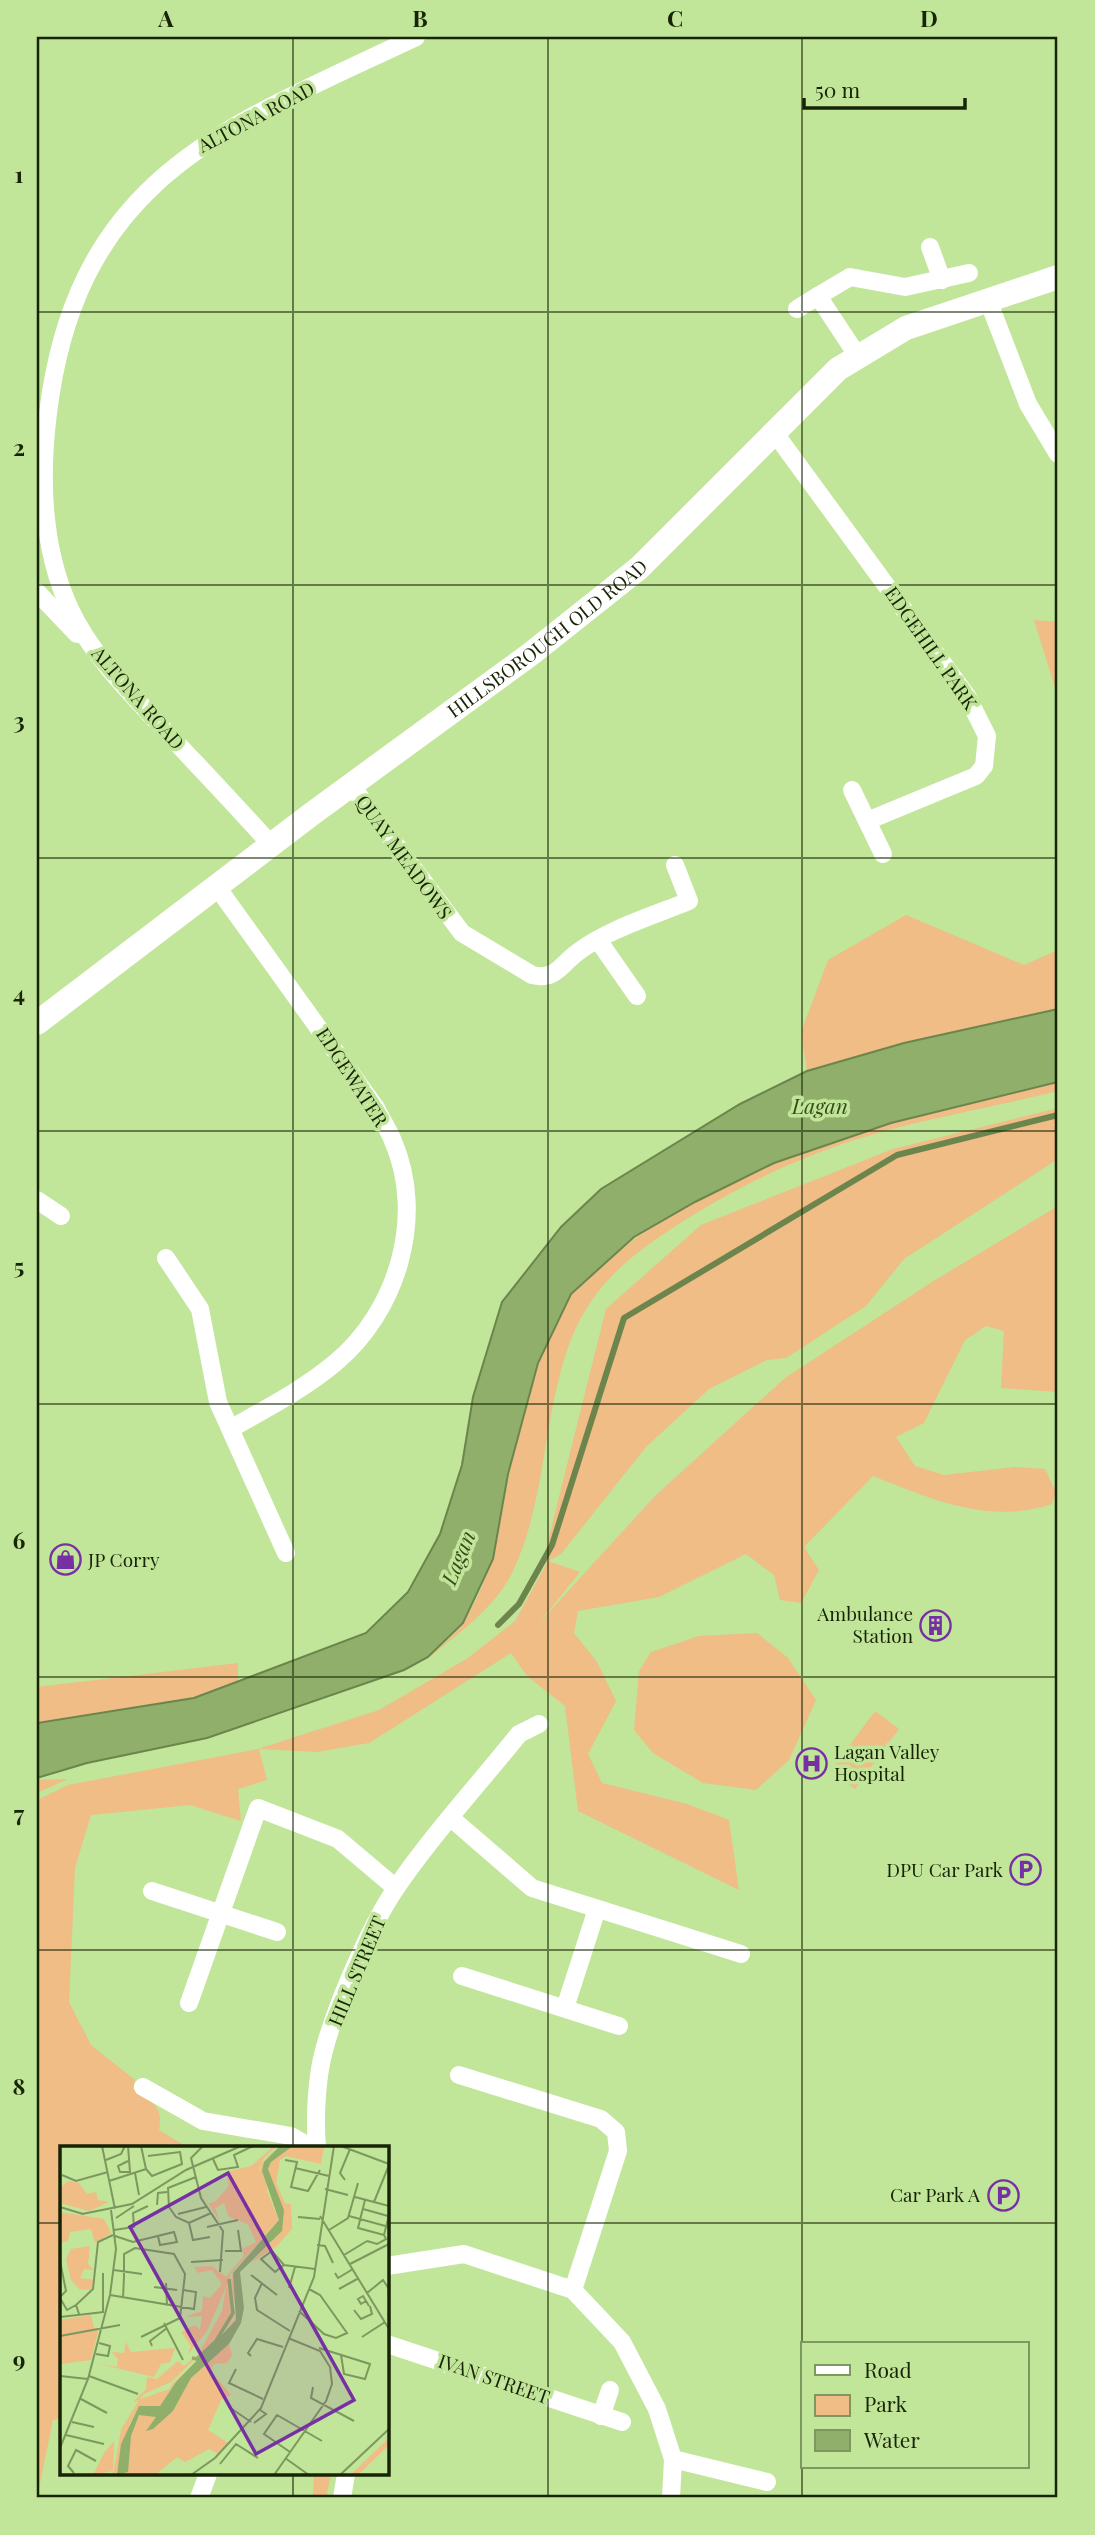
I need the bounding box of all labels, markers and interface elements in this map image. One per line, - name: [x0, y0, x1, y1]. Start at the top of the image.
- text: A: [157, 2, 174, 33]
- text: B: [412, 2, 428, 33]
- text: C: [667, 2, 683, 33]
- text: D: [920, 2, 938, 33]
- scale bar: [804, 66, 965, 110]
- street label: ALTONA ROAD: [192, 74, 318, 158]
- text: 50 m: [815, 75, 861, 103]
- text: 1: [15, 158, 24, 189]
- text: 2: [13, 431, 25, 462]
- street label: HILLSBOROUGH OLD ROAD: [441, 553, 653, 723]
- street label: EDGEHILL PARK: [880, 581, 984, 715]
- street label: ALTONA ROAD: [86, 640, 191, 754]
- text: 3: [13, 704, 25, 735]
- street label: QUAY MEADOWS: [351, 789, 459, 924]
- text: 4: [13, 977, 25, 1008]
- street label: EDGEWATER: [311, 1022, 395, 1132]
- water label: Lagan: [791, 1091, 848, 1119]
- text: 5: [14, 1250, 24, 1281]
- text: 6: [13, 1524, 26, 1555]
- water label: Lagan: [433, 1526, 481, 1589]
- shop icon: JP Corry: [48, 1543, 82, 1577]
- place label: JP Corry: [87, 1546, 160, 1572]
- place label: Ambulance Station: [816, 1600, 914, 1648]
- building icon: Ambulance Station: [919, 1608, 953, 1642]
- place label: Lagan Valley Hospital: [834, 1738, 940, 1786]
- hospital icon: Lagan Valley Hospital: [794, 1746, 828, 1780]
- text: 7: [14, 1797, 25, 1828]
- parking icon: DPU Car Park: [1009, 1853, 1043, 1887]
- place label: DPU Car Park: [886, 1856, 1004, 1882]
- street label: HILL STREET: [321, 1911, 391, 2030]
- text: 8: [13, 2070, 25, 2101]
- inset map: [60, 2146, 388, 2476]
- parking icon: Car Park A: [986, 2178, 1020, 2212]
- place label: Car Park A: [890, 2181, 981, 2207]
- legend: [801, 2342, 1028, 2468]
- text: 9: [13, 2343, 25, 2374]
- street label: IVAN STREET: [435, 2347, 554, 2409]
- text: Road: [864, 2355, 912, 2383]
- text: Park: [864, 2389, 908, 2417]
- text: Water: [863, 2425, 920, 2453]

